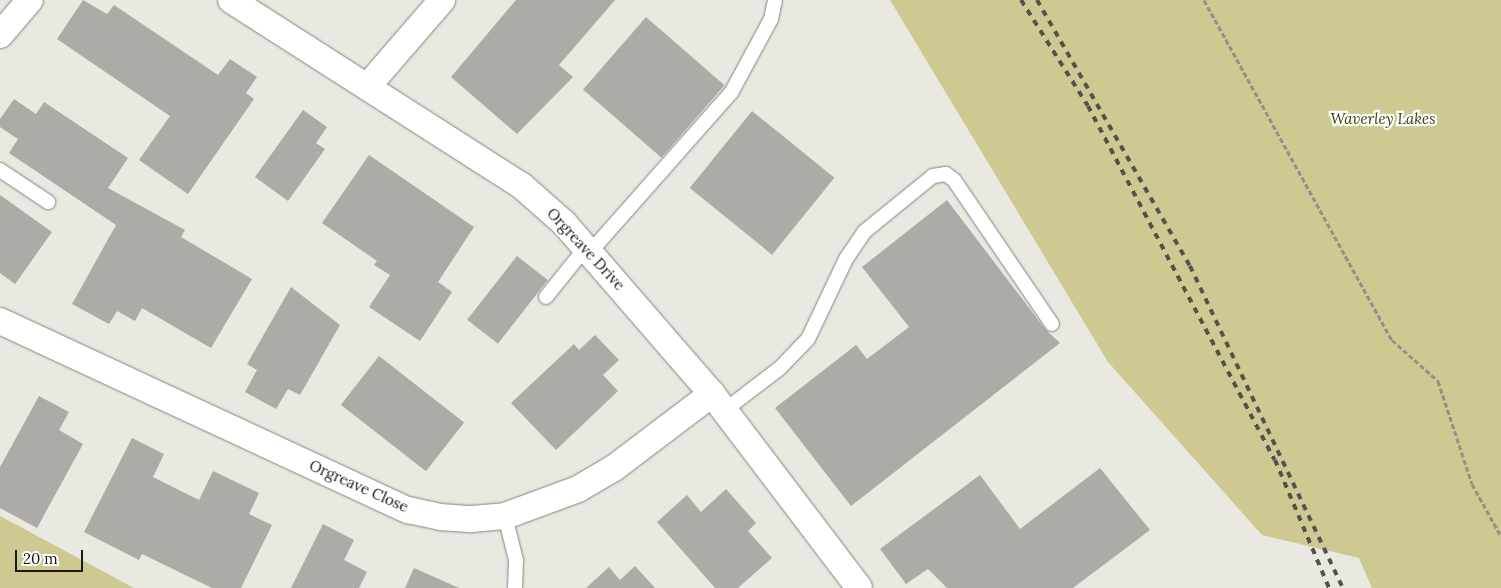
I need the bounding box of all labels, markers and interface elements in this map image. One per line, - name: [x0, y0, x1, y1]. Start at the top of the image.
- park label: Waverley Lakes: [1330, 110, 1436, 128]
- street label: Orgreave Drive: [543, 204, 629, 294]
- street label: Orgreave Close: [307, 456, 411, 516]
- scale bar: [18, 540, 85, 572]
- text: 20 m: [23, 549, 58, 568]

